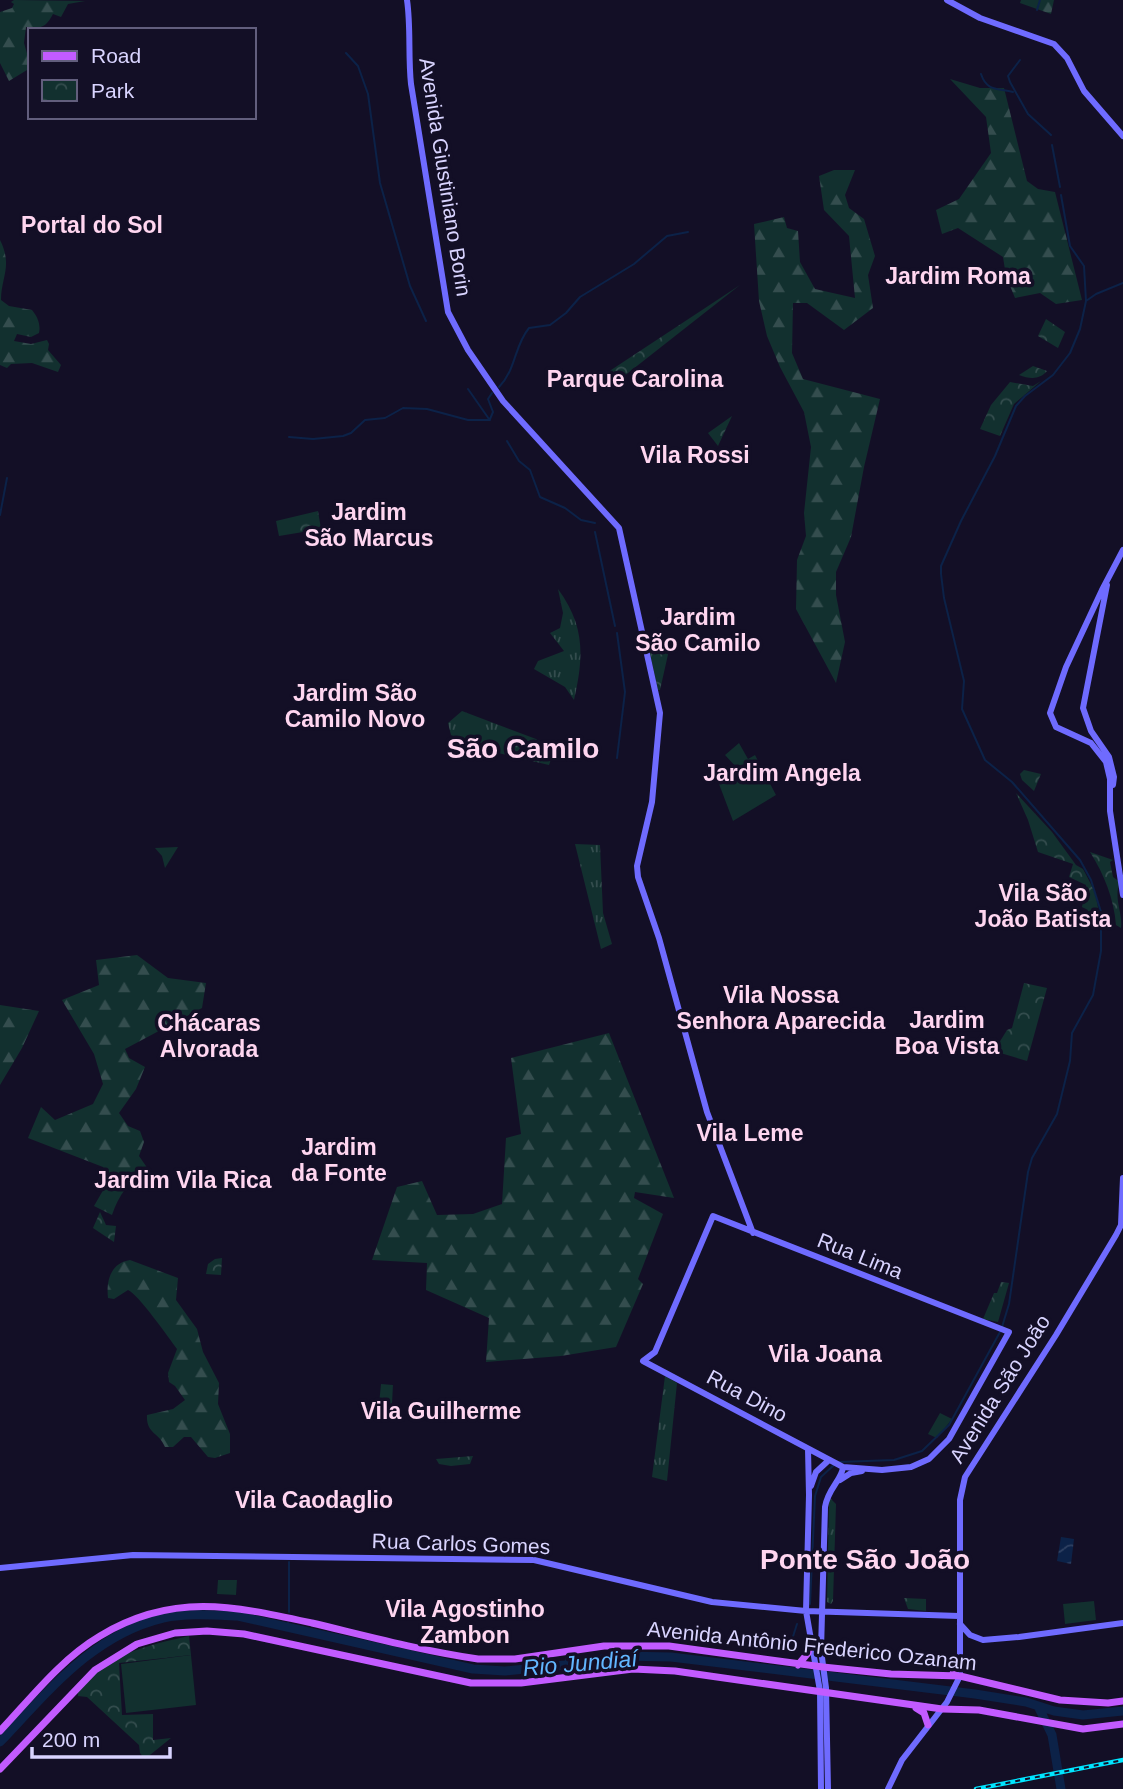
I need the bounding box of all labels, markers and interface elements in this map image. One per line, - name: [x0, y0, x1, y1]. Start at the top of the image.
- legend: [28, 28, 256, 119]
- text: Road: [91, 44, 141, 67]
- street label: Avenida Giustiniano Borin: [415, 56, 476, 298]
- text: Park: [91, 79, 135, 102]
- district label: Portal do Sol: [21, 212, 163, 238]
- district label: Jardim Roma: [885, 263, 1031, 289]
- district label: Parque Carolina: [547, 366, 723, 392]
- district label: Vila Rossi: [640, 442, 750, 468]
- district label: Jardim São Marcus: [304, 499, 434, 551]
- district label: Jardim São Camilo: [635, 604, 761, 656]
- district label: Jardim São Camilo Novo: [285, 680, 425, 732]
- district label: São Camilo: [447, 733, 599, 764]
- district label: Jardim Angela: [703, 760, 861, 786]
- district label: Vila São João Batista: [975, 880, 1112, 932]
- district label: Vila Nossa Senhora Aparecida: [677, 982, 886, 1034]
- district label: Jardim Boa Vista: [895, 1007, 999, 1059]
- district label: Chácaras Alvorada: [157, 1010, 261, 1062]
- district label: Vila Leme: [697, 1120, 803, 1146]
- district label: Jardim da Fonte: [291, 1134, 387, 1186]
- district label: Jardim Vila Rica: [94, 1167, 272, 1193]
- street label: Rua Lima: [814, 1228, 906, 1283]
- street label: Avenida São João: [945, 1311, 1054, 1467]
- district label: Vila Joana: [768, 1341, 882, 1367]
- street label: Rua Dino: [703, 1365, 791, 1426]
- district label: Vila Guilherme: [361, 1398, 521, 1424]
- district label: Vila Caodaglio: [235, 1487, 393, 1513]
- street label: Rua Carlos Gomes: [371, 1529, 551, 1558]
- district label: Ponte São João: [760, 1544, 970, 1575]
- district label: Vila Agostinho Zambon: [385, 1596, 545, 1648]
- street label: Avenida Antônio Frederico Ozanam: [646, 1617, 978, 1674]
- water label: Rio Jundiaí: [522, 1645, 641, 1681]
- scale bar: [32, 1716, 170, 1760]
- text: 200 m: [42, 1728, 100, 1751]

